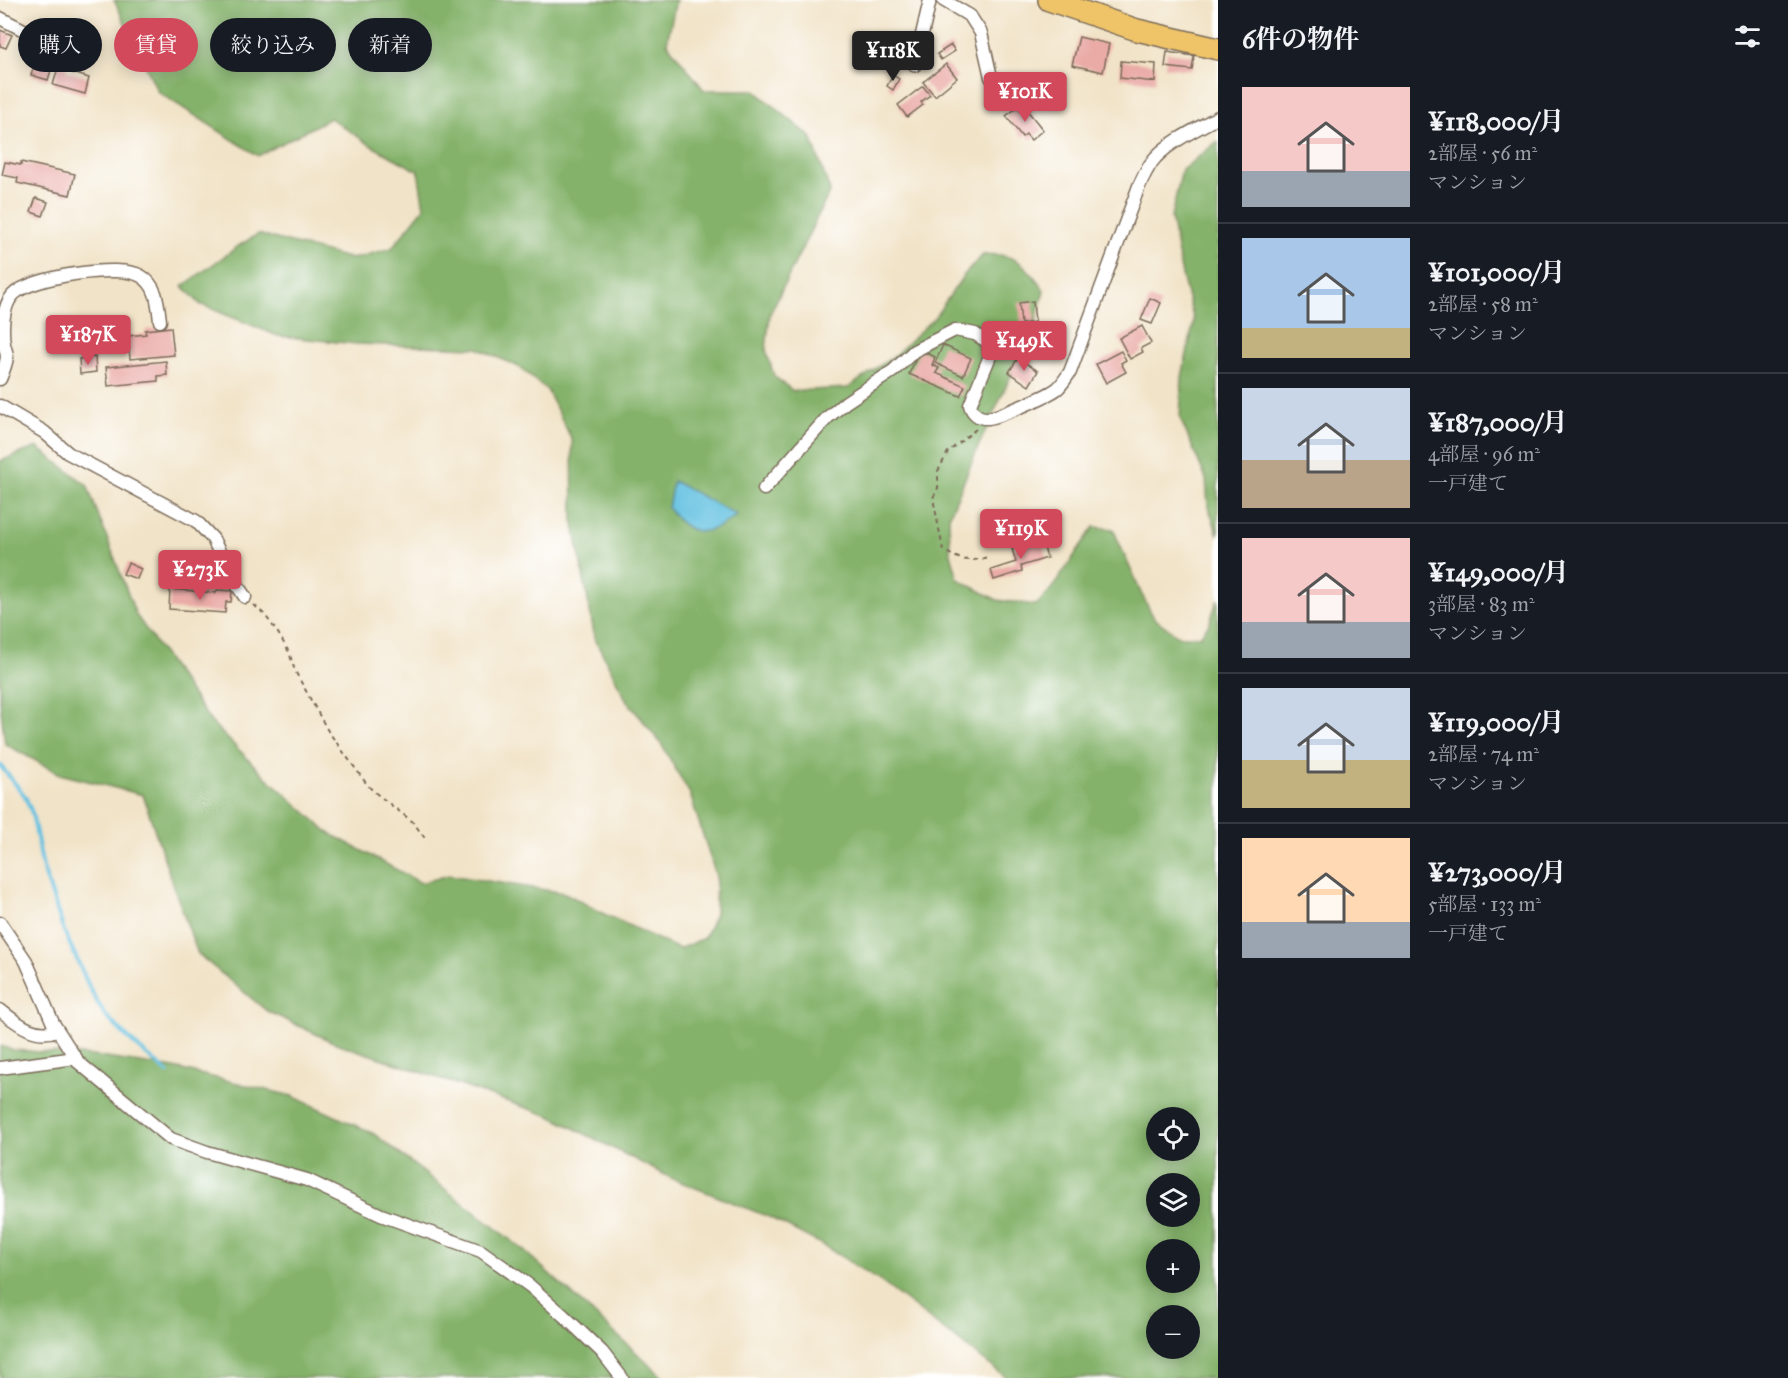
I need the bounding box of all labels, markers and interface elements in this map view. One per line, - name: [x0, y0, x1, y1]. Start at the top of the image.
- chip: 購入: [18, 18, 102, 72]
- chip: 賃貸: [114, 18, 198, 72]
- chip: 絞り込み: [210, 18, 336, 72]
- chip: 新着: [348, 18, 432, 72]
- icon: filters: [1731, 20, 1764, 53]
- text: 6件の物件: [1242, 23, 1359, 55]
- pin: ¥118K: [851, 31, 935, 82]
- text: ¥118K: [866, 38, 920, 62]
- pin: ¥101K: [983, 72, 1067, 123]
- text: ¥101K: [998, 79, 1052, 103]
- text: ¥118,000/月: [1428, 105, 1565, 137]
- icon: home: [1290, 111, 1362, 183]
- text: 2部屋 · 56 m²: [1428, 141, 1537, 165]
- text: マンション: [1428, 170, 1527, 194]
- text: ¥101,000/月: [1428, 256, 1566, 288]
- icon: home: [1290, 262, 1362, 334]
- text: 2部屋 · 58 m²: [1428, 292, 1538, 316]
- pin: ¥187K: [46, 315, 130, 366]
- pin: ¥149K: [982, 321, 1066, 372]
- text: マンション: [1428, 321, 1527, 345]
- text: ¥187K: [60, 322, 116, 346]
- text: ¥149K: [995, 328, 1053, 352]
- text: ¥187,000/月: [1428, 406, 1568, 438]
- icon: home: [1290, 412, 1362, 484]
- text: 4部屋 · 96 m²: [1428, 442, 1540, 466]
- text: 一戸建て: [1428, 471, 1508, 495]
- pin: ¥119K: [979, 509, 1063, 560]
- text: ¥119K: [994, 516, 1048, 540]
- pin: ¥273K: [158, 550, 242, 601]
- text: ¥149,000/月: [1428, 556, 1569, 588]
- text: ¥273K: [172, 557, 228, 581]
- icon: home: [1290, 562, 1362, 634]
- text: 3部屋 · 83 m²: [1428, 592, 1535, 616]
- text: マンション: [1428, 621, 1527, 645]
- text: ¥119,000/月: [1428, 706, 1565, 738]
- icon: home: [1290, 712, 1362, 784]
- text: 2部屋 · 74 m²: [1428, 742, 1539, 766]
- text: マンション: [1428, 771, 1527, 795]
- text: ¥273,000/月: [1428, 856, 1567, 888]
- icon: home: [1290, 862, 1362, 934]
- text: 5部屋 · 133 m²: [1428, 892, 1541, 916]
- text: 一戸建て: [1428, 921, 1508, 945]
- map controls: [1146, 1107, 1200, 1359]
- button: locate: [1146, 1107, 1200, 1161]
- button: layers: [1146, 1173, 1200, 1227]
- button: +: [1146, 1239, 1200, 1293]
- button: −: [1146, 1305, 1200, 1359]

